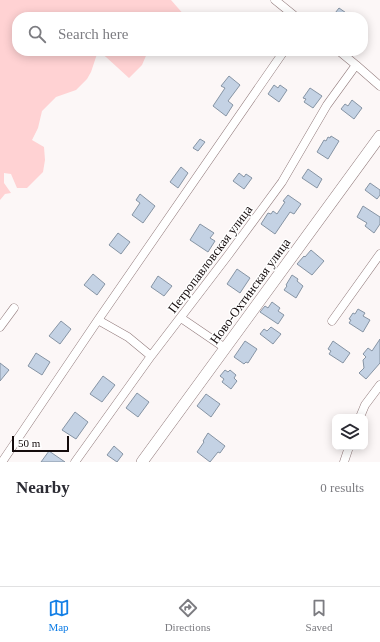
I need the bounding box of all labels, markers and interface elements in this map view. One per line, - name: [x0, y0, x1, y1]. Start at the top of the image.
- search box: [12, 12, 368, 56]
- icon: search: [26, 23, 48, 45]
- text: Search here: [58, 26, 128, 42]
- street label: Петропавловская улица: [165, 202, 255, 316]
- street label: Ново-Охтинская улица: [207, 235, 294, 347]
- map controls: [332, 414, 368, 450]
- button: layers: [332, 414, 368, 450]
- scale bar: [12, 434, 69, 453]
- text: 50 m: [18, 437, 40, 449]
- text: Nearby: [16, 478, 70, 497]
- text: 0 results: [320, 480, 364, 495]
- tab: Map: [48, 597, 70, 633]
- tab: Directions: [165, 597, 210, 633]
- tab: Saved: [306, 597, 332, 633]

